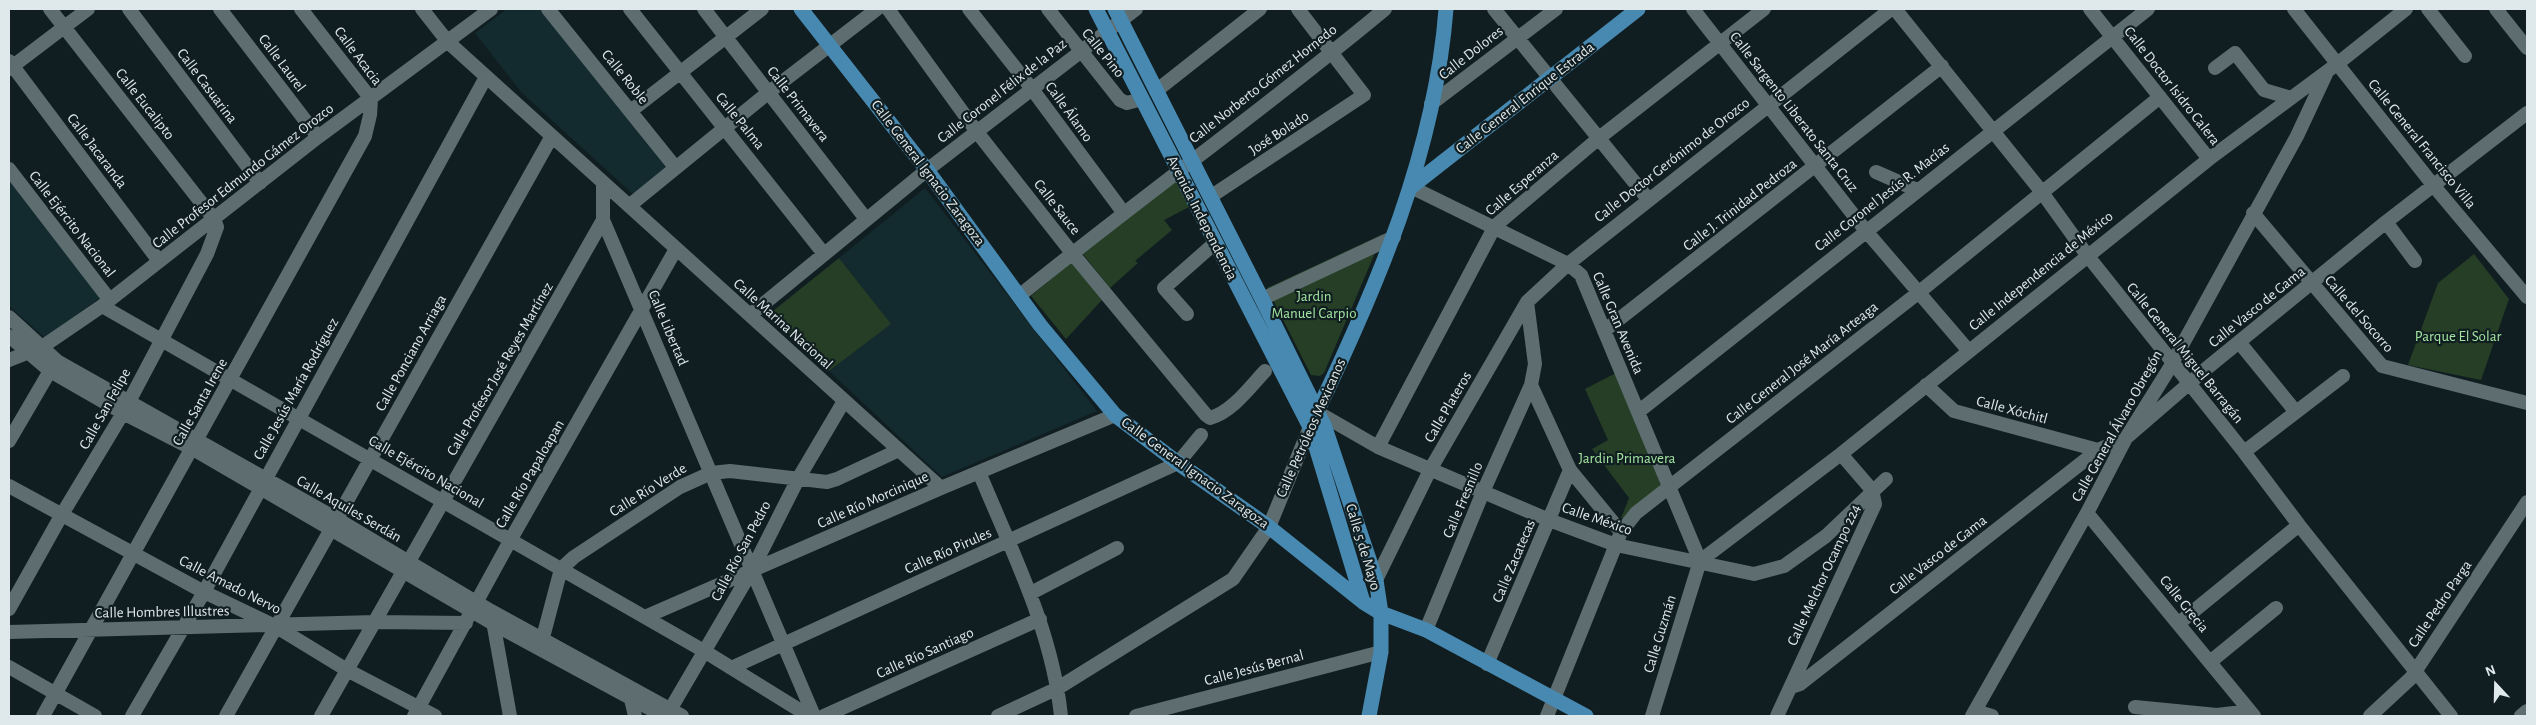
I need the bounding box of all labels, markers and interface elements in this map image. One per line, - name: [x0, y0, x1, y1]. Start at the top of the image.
- street label: Calle Norberto Gómez Hornedo: [1185, 21, 1341, 147]
- street label: Calle Dolores: [1435, 22, 1507, 84]
- street label: Calle Acacia: [330, 23, 386, 89]
- street label: Calle Doctor Isidro Calera: [2120, 23, 2224, 149]
- street label: Calle Pino: [1078, 25, 1128, 81]
- street label: Calle Sargento Liberato Santa Cruz: [1726, 28, 1862, 196]
- street label: Calle Laurel: [254, 31, 310, 95]
- street label: Calle Coronel Félix de la Paz: [934, 35, 1070, 147]
- street label: Calle General Enrique Estrada: [1452, 38, 1598, 158]
- street label: Calle Casuarina: [173, 45, 241, 127]
- street label: Calle Roble: [598, 46, 652, 108]
- street label: Calle Primavera: [763, 63, 833, 145]
- street label: Calle Eucalipto: [112, 65, 178, 143]
- street label: Calle General Francisco Villa: [2364, 75, 2480, 213]
- street label: Calle Álamo: [1041, 78, 1097, 146]
- street label: Calle Palma: [711, 89, 769, 153]
- street label: Calle Doctor Gerónimo de Orozco: [1591, 94, 1753, 226]
- street label: Calle General Ignacio Zaragoza: [867, 96, 989, 250]
- street label: Calle Profesor Edmundo Gámez Orozco: [149, 99, 337, 253]
- street label: José Bolado: [1246, 107, 1312, 159]
- street label: Calle Jacaranda: [63, 110, 131, 192]
- street label: Calle Coronel Jesús R. Macías: [1811, 139, 1953, 255]
- street label: Calle Esperanza: [1482, 146, 1562, 220]
- street label: Avenida Independencia: [1163, 153, 1241, 283]
- street label: Calle J. Trinidad Pedroza: [1679, 155, 1801, 255]
- street label: Calle Ejército Nacional: [25, 167, 119, 281]
- street label: Calle Sauce: [1030, 176, 1084, 238]
- street label: Calle Independencia de México: [1965, 207, 2117, 335]
- street label: Calle Vasco de Gama: [2205, 263, 2309, 351]
- street label: Calle Gran Avenida: [1588, 269, 1648, 377]
- street label: Calle del Socorro: [2321, 272, 2397, 356]
- street label: Calle Marina Nacional: [730, 275, 836, 373]
- street label: Calle Profesor José Reyes Martínez: [443, 279, 557, 459]
- street label: Calle General Miguel Barragán: [2123, 279, 2247, 427]
- park label: Jardin Manuel Carpio: [1272, 287, 1356, 322]
- street label: Calle Libertad: [644, 288, 692, 368]
- street label: Calle Ponciano Arriaga: [372, 292, 450, 414]
- street label: Calle General José María Arteaga: [1722, 298, 1882, 428]
- street label: Calle Jesús María Rodríguez: [249, 315, 343, 463]
- park label: Parque El Solar: [2415, 327, 2501, 345]
- street label: Calle General Álvaro Obregón: [2068, 347, 2166, 505]
- street label: Calle Santa Irene: [169, 355, 231, 449]
- street label: Calle Petróleos Mexicanos: [1272, 356, 1350, 500]
- street label: Calle San Felipe: [75, 365, 135, 453]
- street label: Calle Plateros: [1420, 368, 1476, 446]
- street label: Calle Xóchitl: [1974, 392, 2050, 428]
- street label: Calle General Ignacio Zaragoza: [1118, 413, 1272, 533]
- street label: Calle Río Papaloapan: [492, 417, 568, 531]
- street label: Calle Ejército Nacional: [365, 432, 487, 512]
- park label: Jardin Primavera: [1578, 449, 1676, 467]
- street label: Calle Río Verde: [606, 459, 690, 521]
- street label: Calle Fresnillo: [1439, 459, 1487, 541]
- street label: Calle Río Morcinique: [815, 467, 931, 533]
- street label: Calle Aquiles Serdán: [293, 472, 405, 546]
- street label: Calle Río San Pedro: [707, 498, 775, 604]
- street label: Calle México: [1559, 499, 1635, 539]
- street label: Calle Melchor Ocampo 224: [1783, 501, 1865, 649]
- street label: Calle 5 de Mayo: [1341, 502, 1385, 592]
- street label: Calle Vasco de Gama: [1886, 511, 1990, 599]
- street label: Calle Zacatecas: [1488, 517, 1540, 605]
- street label: Calle Río Pirules: [902, 524, 994, 578]
- street label: Calle Amado Nervo: [176, 552, 284, 618]
- street label: Calle Pedro Parga: [2404, 557, 2476, 651]
- street label: Calle Grecia: [2156, 572, 2212, 636]
- street label: Calle Guzmán: [1640, 593, 1680, 675]
- street label: Calle Hombres Illustres: [94, 602, 230, 622]
- street label: Calle Río Santiago: [874, 623, 976, 683]
- street label: Calle Jesús Bernal: [1202, 646, 1306, 690]
- north arrow: [2471, 660, 2521, 710]
- text: N: [2484, 663, 2498, 679]

